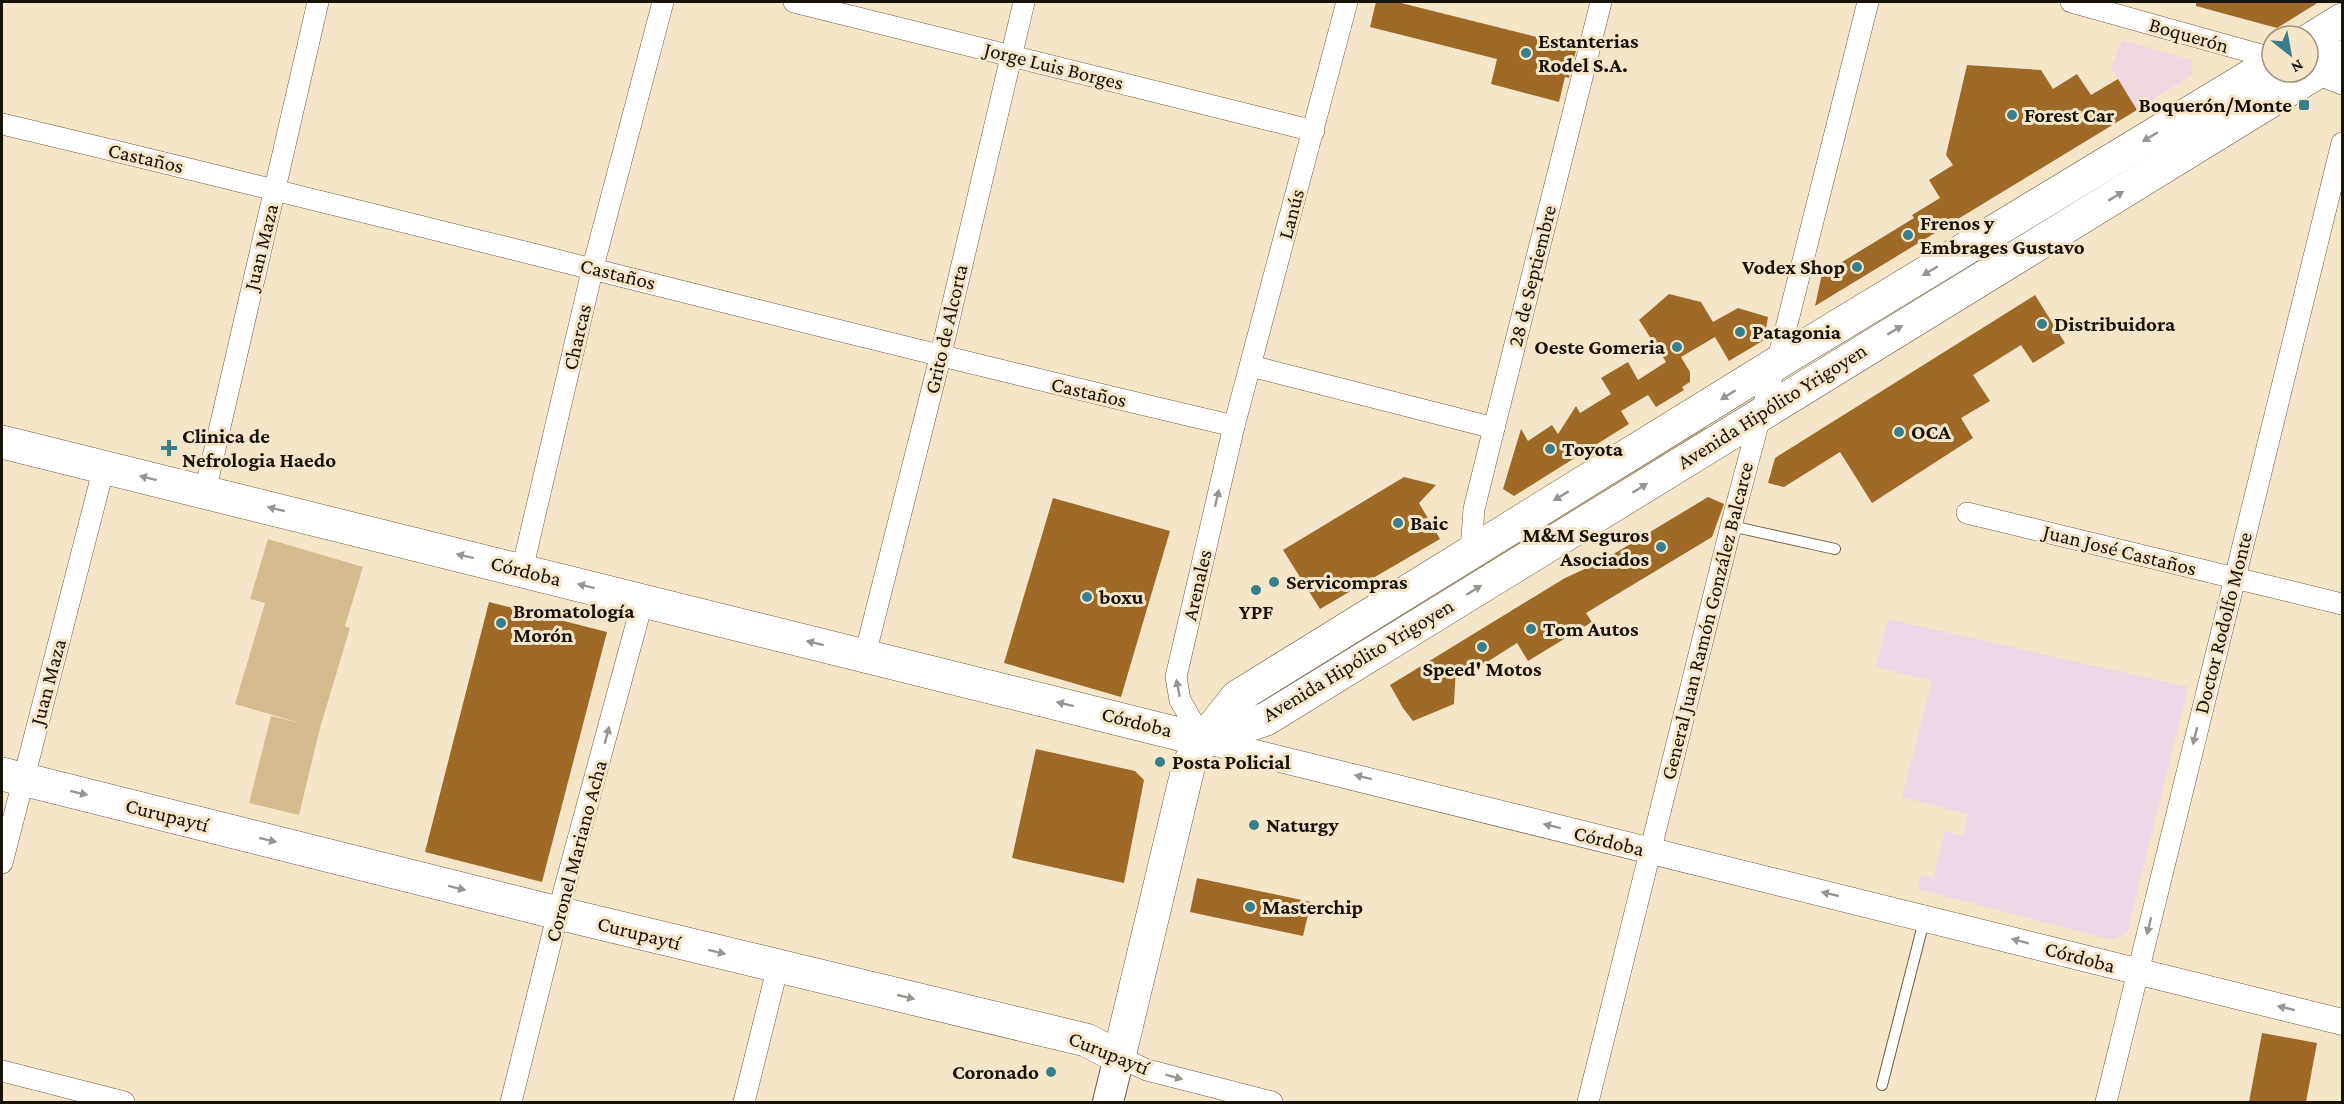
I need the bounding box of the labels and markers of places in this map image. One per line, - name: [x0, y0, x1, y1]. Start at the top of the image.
- place label: Estanterias Rodel S.A.: [1538, 29, 1639, 77]
- marker: Estanterias Rodel S.A.: [1519, 46, 1533, 60]
- place label: Boquerón/Monte: [2138, 93, 2292, 117]
- marker: Boquerón/Monte: [2297, 98, 2311, 112]
- place label: Forest Car: [2024, 103, 2115, 127]
- marker: Forest Car: [2005, 108, 2019, 122]
- place label: Frenos y Embrages Gustavo: [1920, 211, 2085, 259]
- marker: Frenos y Embrages Gustavo: [1901, 228, 1915, 242]
- place label: Vodex Shop: [1741, 255, 1845, 279]
- marker: Vodex Shop: [1850, 260, 1864, 274]
- place label: Distribuidora: [2054, 312, 2176, 336]
- marker: Distribuidora: [2035, 317, 2049, 331]
- place label: Patagonia: [1752, 320, 1842, 344]
- marker: Patagonia: [1733, 325, 1747, 339]
- place label: Oeste Gomeria: [1534, 335, 1666, 359]
- marker: Oeste Gomeria: [1670, 340, 1684, 354]
- place label: OCA: [1911, 420, 1951, 444]
- place label: Clinica de Nefrologia Haedo: [182, 424, 336, 472]
- marker: OCA: [1892, 425, 1906, 439]
- place label: Toyota: [1562, 437, 1624, 461]
- marker: Clinica de Nefrologia Haedo: [160, 439, 178, 457]
- marker: Toyota: [1543, 442, 1557, 456]
- place label: Baic: [1410, 511, 1449, 535]
- marker: Baic: [1391, 516, 1405, 530]
- place label: M&M Seguros Asociados: [1522, 523, 1649, 571]
- marker: M&M Seguros Asociados: [1654, 540, 1668, 554]
- place label: Servicompras: [1286, 570, 1408, 594]
- marker: Servicompras: [1267, 575, 1281, 589]
- marker: YPF: [1249, 583, 1263, 597]
- place label: boxu: [1098, 585, 1143, 609]
- marker: boxu: [1080, 590, 1094, 604]
- place label: Bromatología Morón: [513, 599, 635, 647]
- place label: YPF: [1239, 600, 1273, 624]
- marker: Bromatología Morón: [494, 616, 508, 630]
- place label: Tom Autos: [1543, 617, 1639, 641]
- marker: Tom Autos: [1524, 622, 1538, 636]
- marker: Speed' Motos: [1475, 640, 1489, 654]
- place label: Speed' Motos: [1423, 657, 1542, 681]
- place label: Posta Policial: [1172, 750, 1291, 774]
- marker: Posta Policial: [1153, 755, 1167, 769]
- place label: Naturgy: [1266, 813, 1339, 837]
- marker: Naturgy: [1247, 818, 1261, 832]
- place label: Masterchip: [1262, 895, 1363, 919]
- marker: Masterchip: [1243, 900, 1257, 914]
- place label: Coronado: [952, 1060, 1039, 1084]
- marker: Coronado: [1044, 1065, 1058, 1079]

